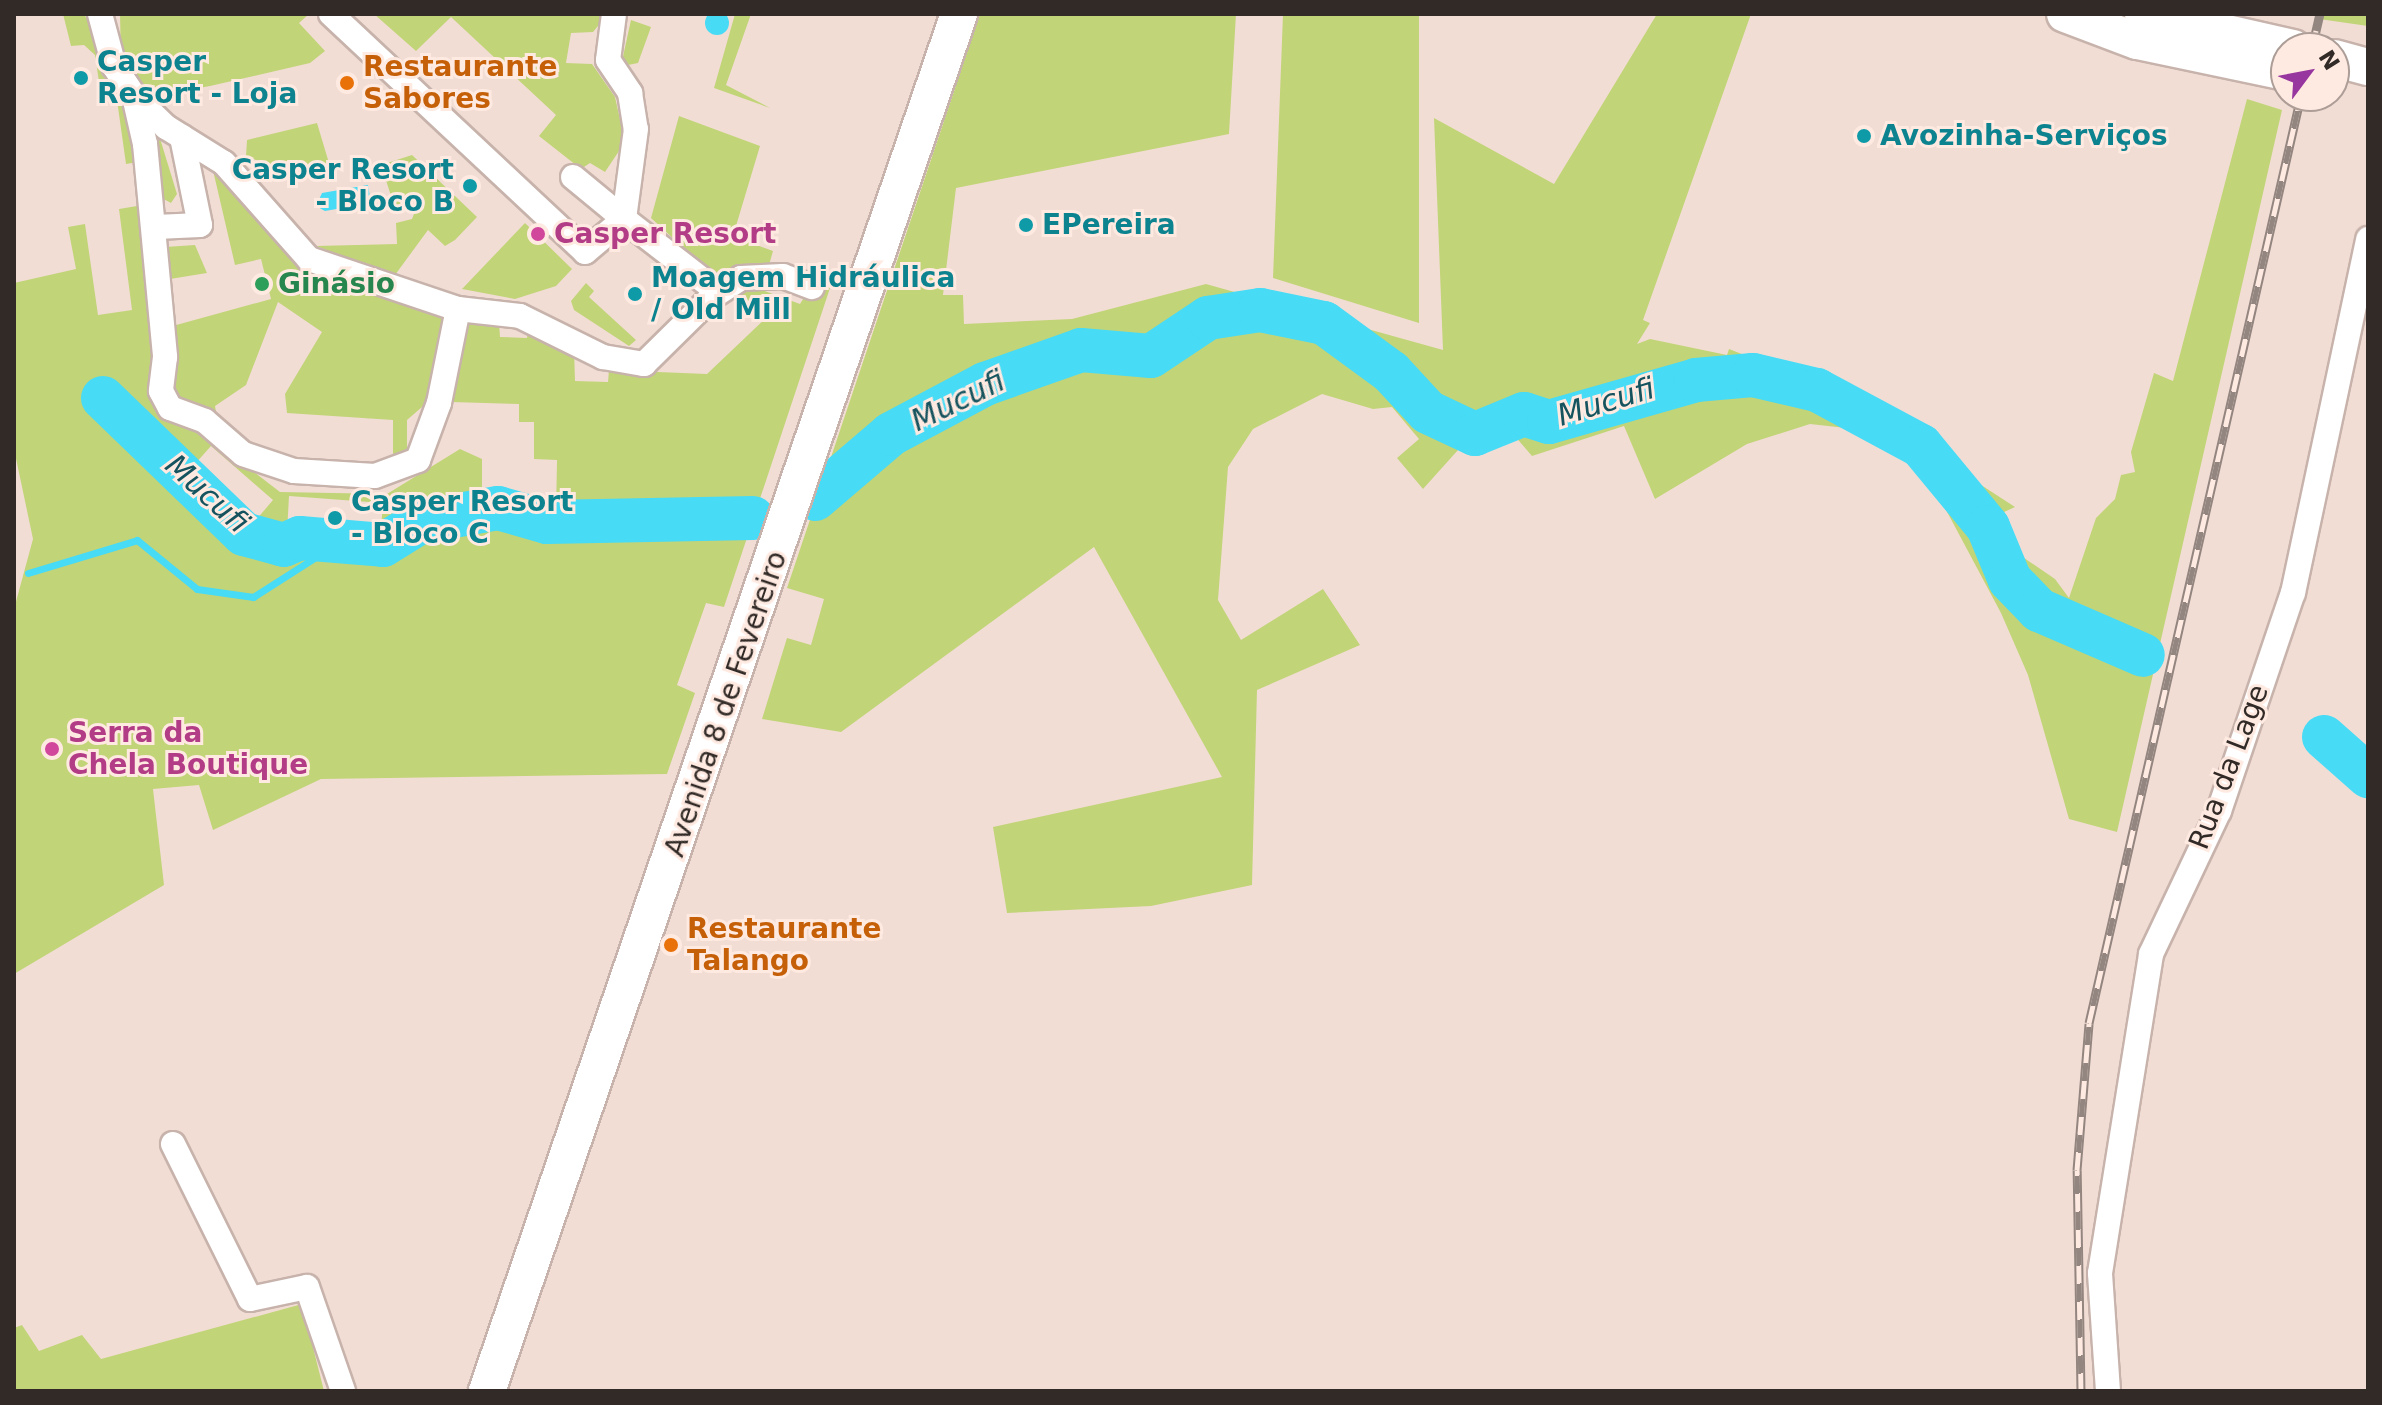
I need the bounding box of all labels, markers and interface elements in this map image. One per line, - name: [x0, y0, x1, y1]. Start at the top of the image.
- north arrow: [2270, 32, 2350, 112]
- place label: Casper Resort - Loja: [97, 45, 297, 111]
- text: N: [2314, 46, 2345, 75]
- place label: Restaurante Sabores: [363, 50, 557, 116]
- marker: Casper Resort - Loja: [72, 69, 90, 87]
- marker: Restaurante Sabores: [338, 74, 356, 92]
- place label: Avozinha-Serviços: [1880, 119, 2168, 153]
- marker: Avozinha-Serviços: [1855, 127, 1873, 145]
- place label: Casper Resort - Bloco B: [232, 153, 454, 219]
- marker: Casper Resort - Bloco B: [461, 177, 479, 195]
- place label: EPereira: [1042, 208, 1176, 242]
- marker: EPereira: [1017, 216, 1035, 234]
- place label: Casper Resort: [554, 217, 776, 251]
- marker: Casper Resort: [529, 225, 547, 243]
- place label: Moagem Hidráulica / Old Mill: [651, 261, 955, 327]
- place label: Ginásio: [278, 267, 395, 301]
- marker: Ginásio: [253, 275, 271, 293]
- marker: Moagem Hidráulica / Old Mill: [626, 285, 644, 303]
- water label: Mucufi: [905, 363, 1011, 439]
- water label: Mucufi: [1553, 370, 1659, 434]
- water label: Mucufi: [158, 447, 256, 541]
- place label: Casper Resort - Bloco C: [351, 485, 573, 551]
- marker: Casper Resort - Bloco C: [326, 509, 344, 527]
- street label: Avenida 8 de Fevereiro: [658, 547, 794, 861]
- street label: Rua da Lage: [2182, 680, 2276, 854]
- place label: Serra da Chela Boutique: [68, 716, 308, 782]
- marker: Serra da Chela Boutique: [43, 740, 61, 758]
- place label: Restaurante Talango: [687, 912, 881, 978]
- marker: Restaurante Talango: [662, 936, 680, 954]

